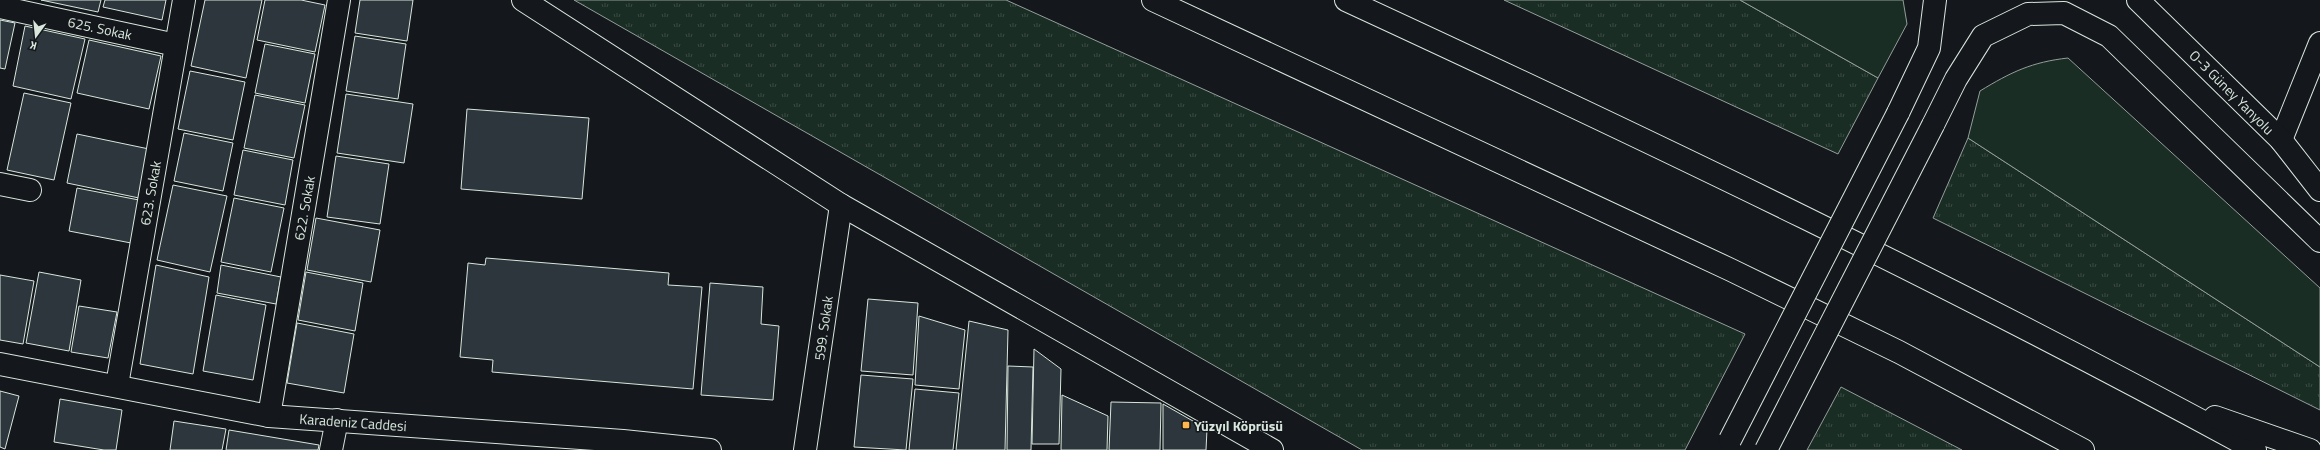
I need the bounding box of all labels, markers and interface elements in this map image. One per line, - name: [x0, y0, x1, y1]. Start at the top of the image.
- street label: 625. Sokak: [66, 11, 134, 45]
- north arrow: [16, 16, 56, 56]
- text: K: [28, 37, 39, 54]
- street label: O-3 Güney Yanyolu: [2185, 45, 2279, 139]
- street label: 623. Sokak: [134, 159, 166, 227]
- street label: 622. Sokak: [288, 174, 320, 242]
- street label: 599. Sokak: [808, 294, 838, 362]
- street label: Karadeniz Caddesi: [299, 408, 407, 436]
- place label: Yüzyıl Köprüsü: [1194, 415, 1283, 436]
- marker: Yüzyıl Köprüsü: [1181, 420, 1191, 430]

